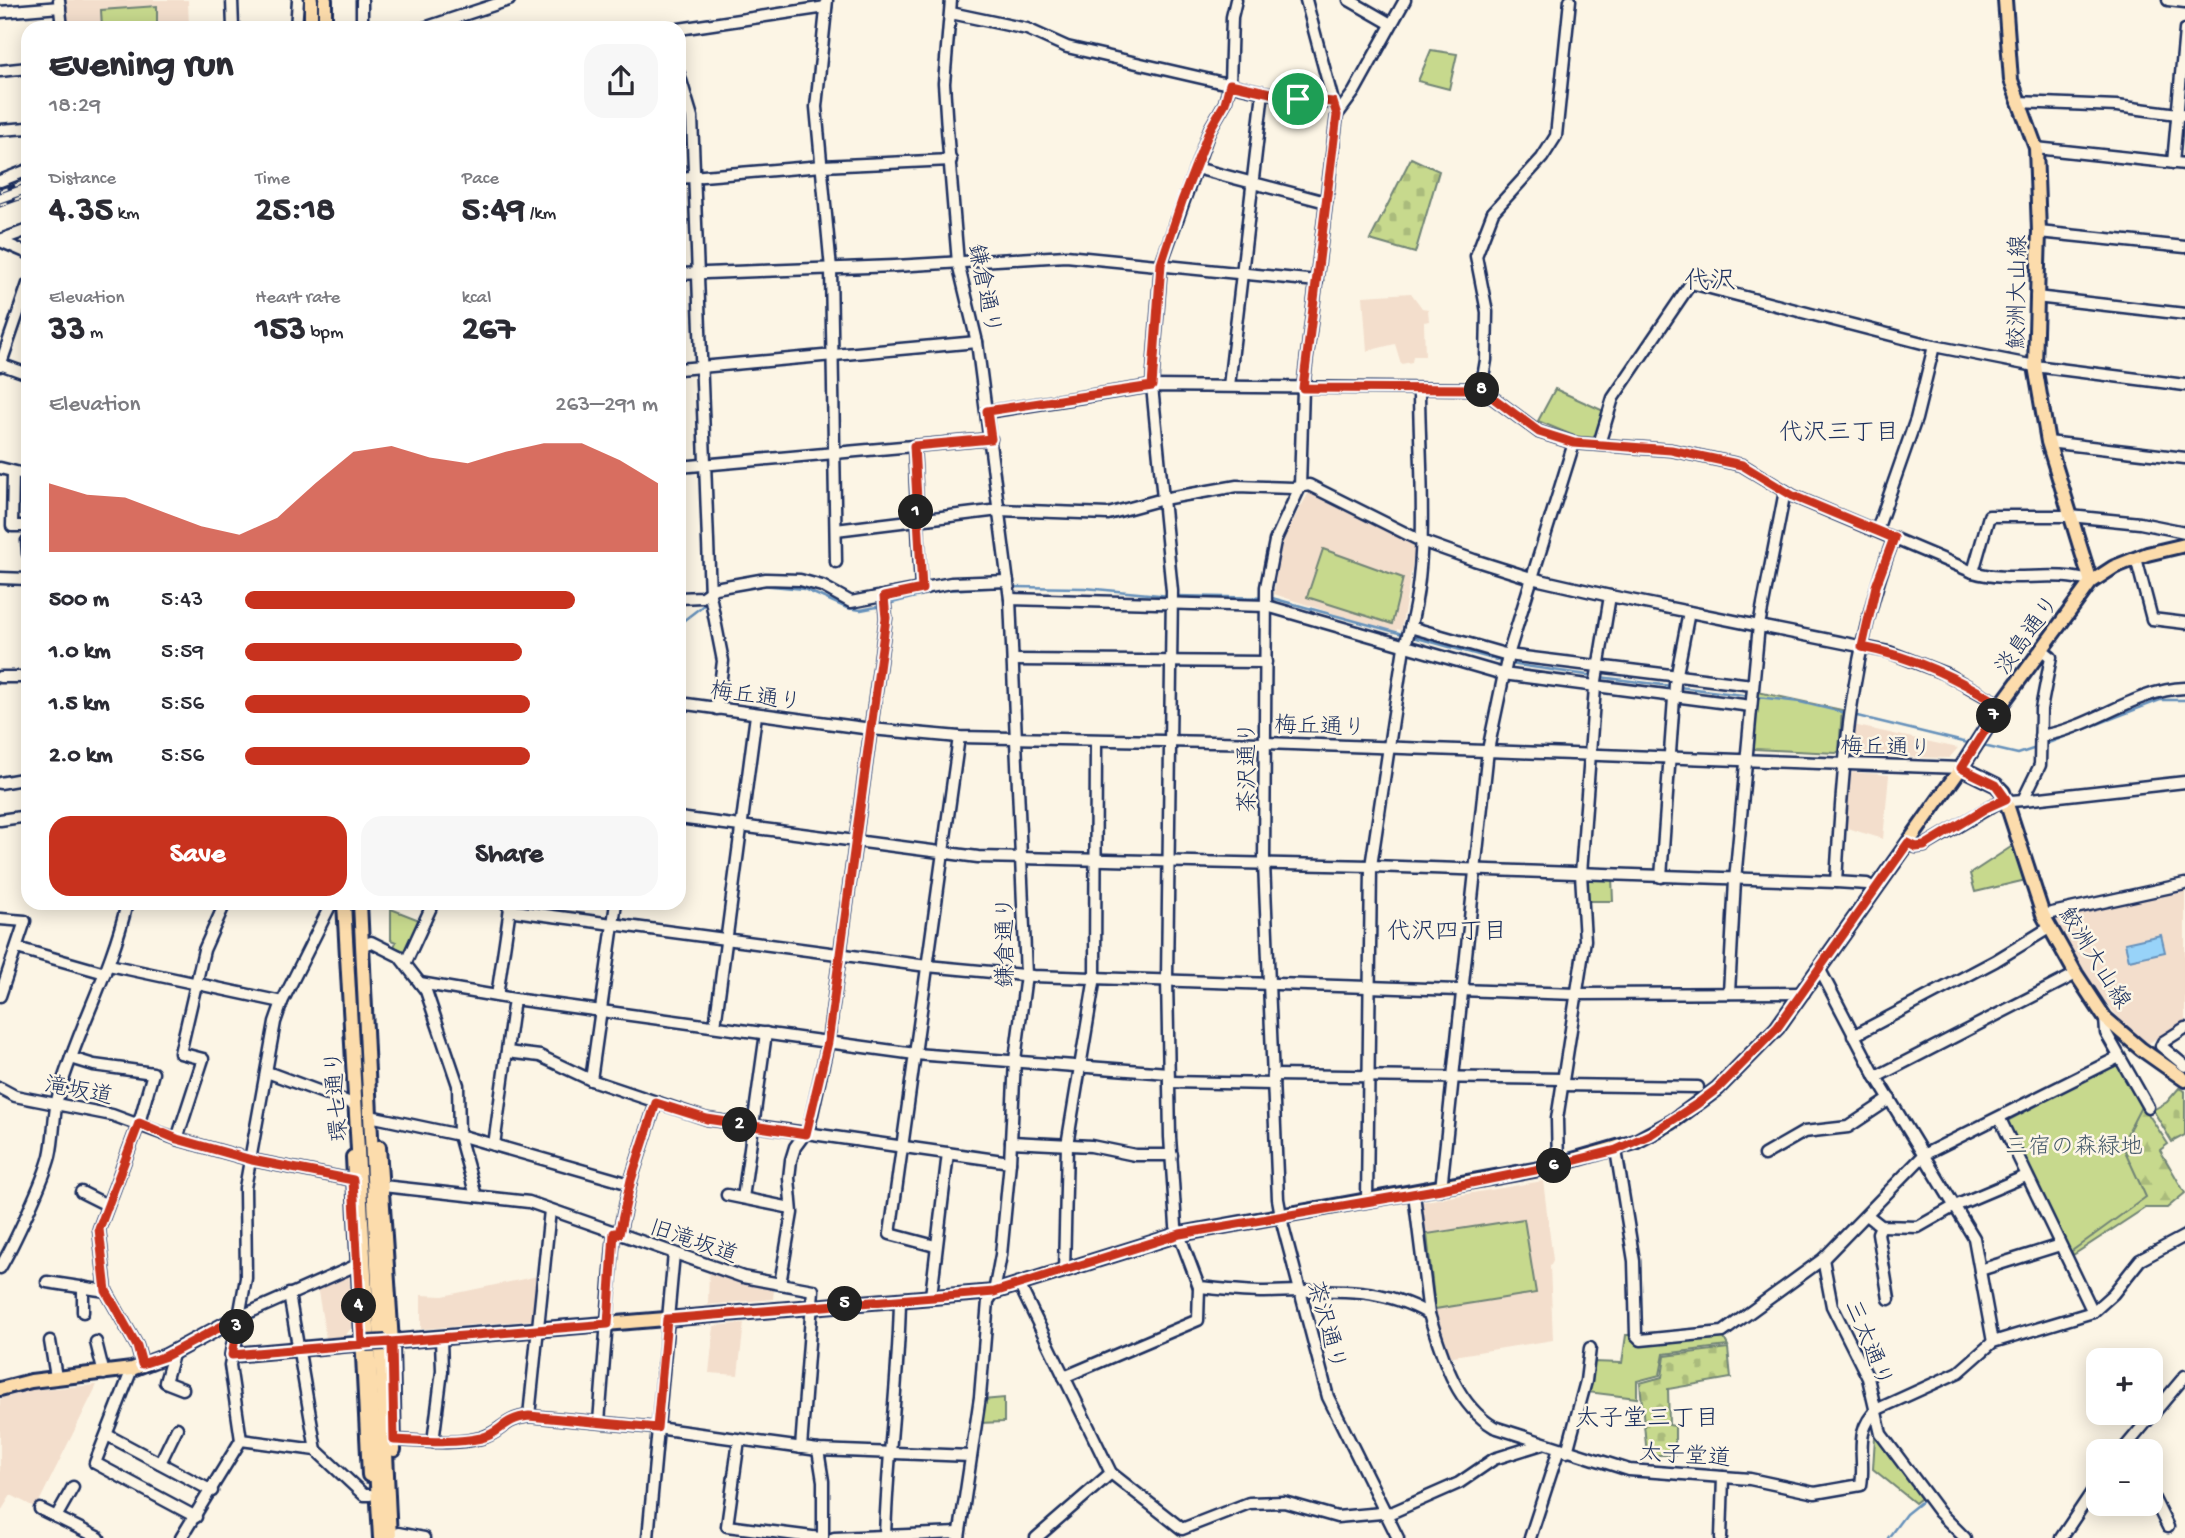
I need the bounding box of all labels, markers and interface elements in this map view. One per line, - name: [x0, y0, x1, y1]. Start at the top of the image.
- button: share: [584, 44, 658, 118]
- text: Evening run: [49, 45, 233, 89]
- pin: [1268, 69, 1328, 129]
- icon: arrive: [1279, 80, 1317, 118]
- text: 18:29: [49, 93, 101, 120]
- text: Distance: [49, 168, 116, 191]
- text: Time: [255, 168, 290, 191]
- text: Pace: [462, 168, 499, 191]
- text: 4.35: [49, 191, 113, 232]
- text: 25:18: [255, 191, 335, 232]
- text: 5:49: [462, 191, 525, 232]
- text: km: [113, 203, 140, 226]
- text: /km: [525, 203, 556, 226]
- street label: 鮫洲大山線: [2004, 234, 2034, 350]
- street label: 鎌倉通り: [961, 242, 1006, 337]
- district label: 代沢: [1684, 267, 1736, 299]
- text: Elevation: [49, 287, 125, 310]
- text: Heart rate: [255, 287, 340, 310]
- text: kcal: [462, 287, 491, 310]
- text: 33: [49, 310, 85, 351]
- text: 153: [255, 310, 306, 351]
- text: 267: [462, 310, 515, 351]
- text: m: [85, 322, 103, 345]
- text: bpm: [306, 322, 343, 345]
- pin: 8: [1464, 372, 1500, 408]
- text: 8: [1476, 378, 1487, 401]
- text: Elevation: [49, 392, 140, 419]
- text: 263–291 m: [555, 392, 658, 419]
- district label: 代沢三丁目: [1779, 420, 1899, 449]
- pin: 1: [898, 494, 934, 530]
- text: 1: [912, 500, 919, 523]
- text: 500 m: [49, 587, 109, 614]
- text: 5:43: [161, 587, 203, 614]
- street label: 淡島通り: [1990, 590, 2067, 681]
- text: 1.0 km: [49, 639, 111, 666]
- text: 5:59: [161, 639, 204, 666]
- street label: 梅丘通り: [708, 678, 803, 718]
- text: 1.5 km: [49, 691, 110, 718]
- text: 5:56: [161, 691, 204, 718]
- pin: 7: [1976, 698, 2011, 734]
- text: 7: [1989, 704, 1998, 727]
- street label: 梅丘通り: [1273, 712, 1366, 744]
- street label: 茶沢通り: [1235, 721, 1263, 813]
- street label: 梅丘通り: [1839, 733, 1932, 765]
- text: 2.0 km: [49, 743, 113, 770]
- text: 5:56: [161, 743, 204, 770]
- button: Save: [49, 816, 347, 896]
- button: Share: [361, 816, 658, 896]
- street label: 鎌倉通り: [993, 896, 1021, 988]
- street label: 鮫洲大山線: [2051, 902, 2136, 1015]
- district label: 代沢四丁目: [1387, 919, 1507, 948]
- street label: 環七通り: [322, 1049, 355, 1143]
- street label: 滝坂道: [42, 1072, 115, 1112]
- pin: 2: [722, 1108, 758, 1142]
- text: 2: [735, 1113, 744, 1136]
- park label: 三宿の森緑地: [2005, 1134, 2143, 1162]
- pin: 6: [1536, 1148, 1572, 1184]
- text: 6: [1549, 1154, 1558, 1177]
- street label: 旧滝坂道: [645, 1215, 741, 1271]
- street label: 茶沢通り: [1300, 1278, 1351, 1374]
- pin: 5: [828, 1286, 862, 1322]
- pin: 4: [342, 1288, 376, 1324]
- text: 5: [840, 1292, 850, 1315]
- text: 4: [354, 1294, 363, 1317]
- street label: 三太通り: [1837, 1296, 1897, 1392]
- pin: 3: [219, 1310, 254, 1344]
- text: 3: [232, 1315, 241, 1338]
- map controls: [2086, 1348, 2163, 1516]
- button: +: [2086, 1348, 2163, 1425]
- district label: 太子堂三丁目: [1575, 1405, 1719, 1435]
- button: −: [2086, 1439, 2163, 1516]
- street label: 太子堂道: [1638, 1440, 1732, 1474]

